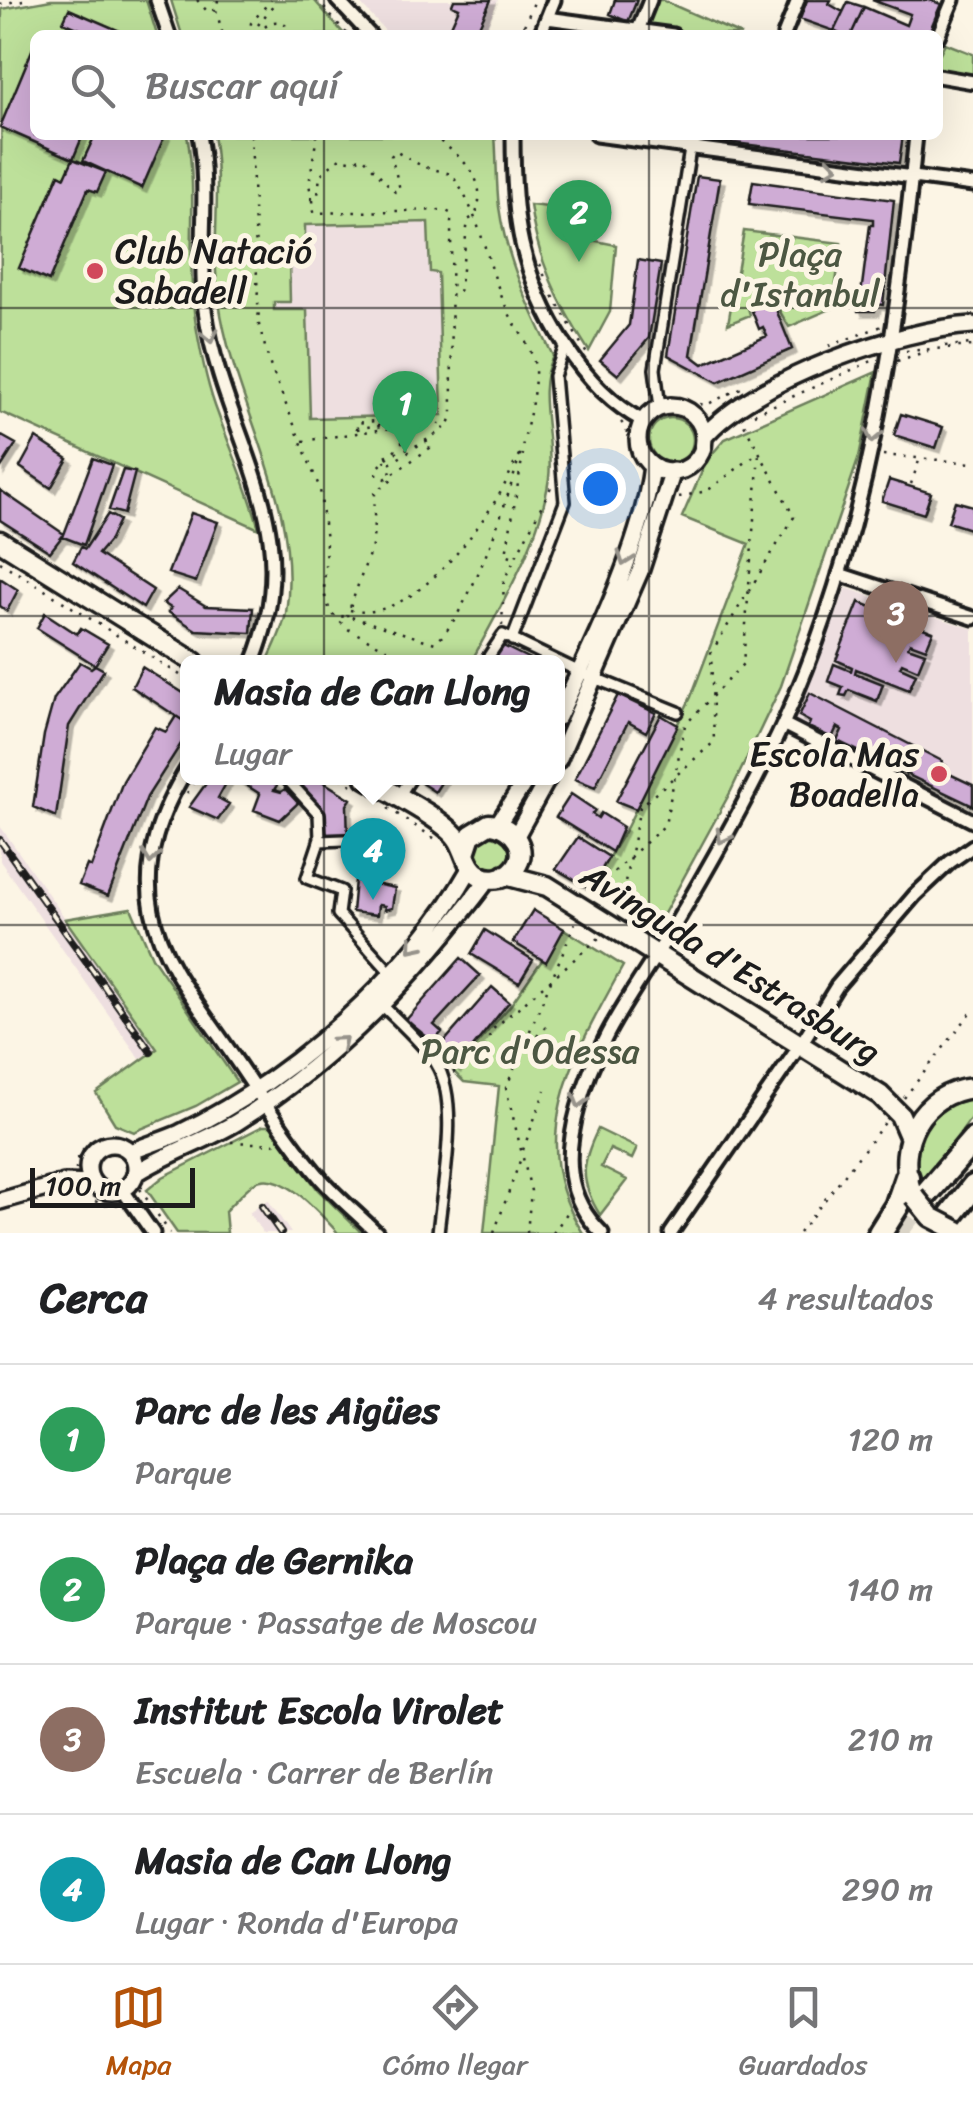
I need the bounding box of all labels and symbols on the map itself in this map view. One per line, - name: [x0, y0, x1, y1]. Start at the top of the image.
- one-way arrow: [823, 156, 840, 177]
- pin: 2: [546, 180, 612, 262]
- place label: Club Natació Sabadell: [115, 220, 312, 322]
- park label: Plaça d'Istanbul: [720, 223, 881, 325]
- marker: Club Natació Sabadell: [84, 260, 106, 282]
- one-way arrow: [199, 328, 220, 345]
- pin: 1: [372, 370, 438, 453]
- one-way arrow: [864, 428, 885, 445]
- your location: [575, 463, 626, 514]
- one-way arrow: [616, 550, 637, 567]
- pin: 3: [864, 580, 928, 663]
- place label: Escola Mas Boadella: [749, 723, 920, 825]
- marker: Escola Mas Boadella: [928, 763, 950, 785]
- pin: 4: [340, 818, 406, 900]
- one-way arrow: [716, 826, 736, 844]
- street label: Avinguda d'Estrasburg: [567, 844, 894, 1081]
- one-way arrow: [142, 848, 163, 865]
- one-way arrow: [408, 935, 426, 953]
- park label: Parc d'Odessa: [421, 1020, 640, 1082]
- one-way arrow: [329, 1036, 348, 1054]
- one-way arrow: [571, 1092, 592, 1109]
- scale bar: [30, 1163, 195, 1208]

